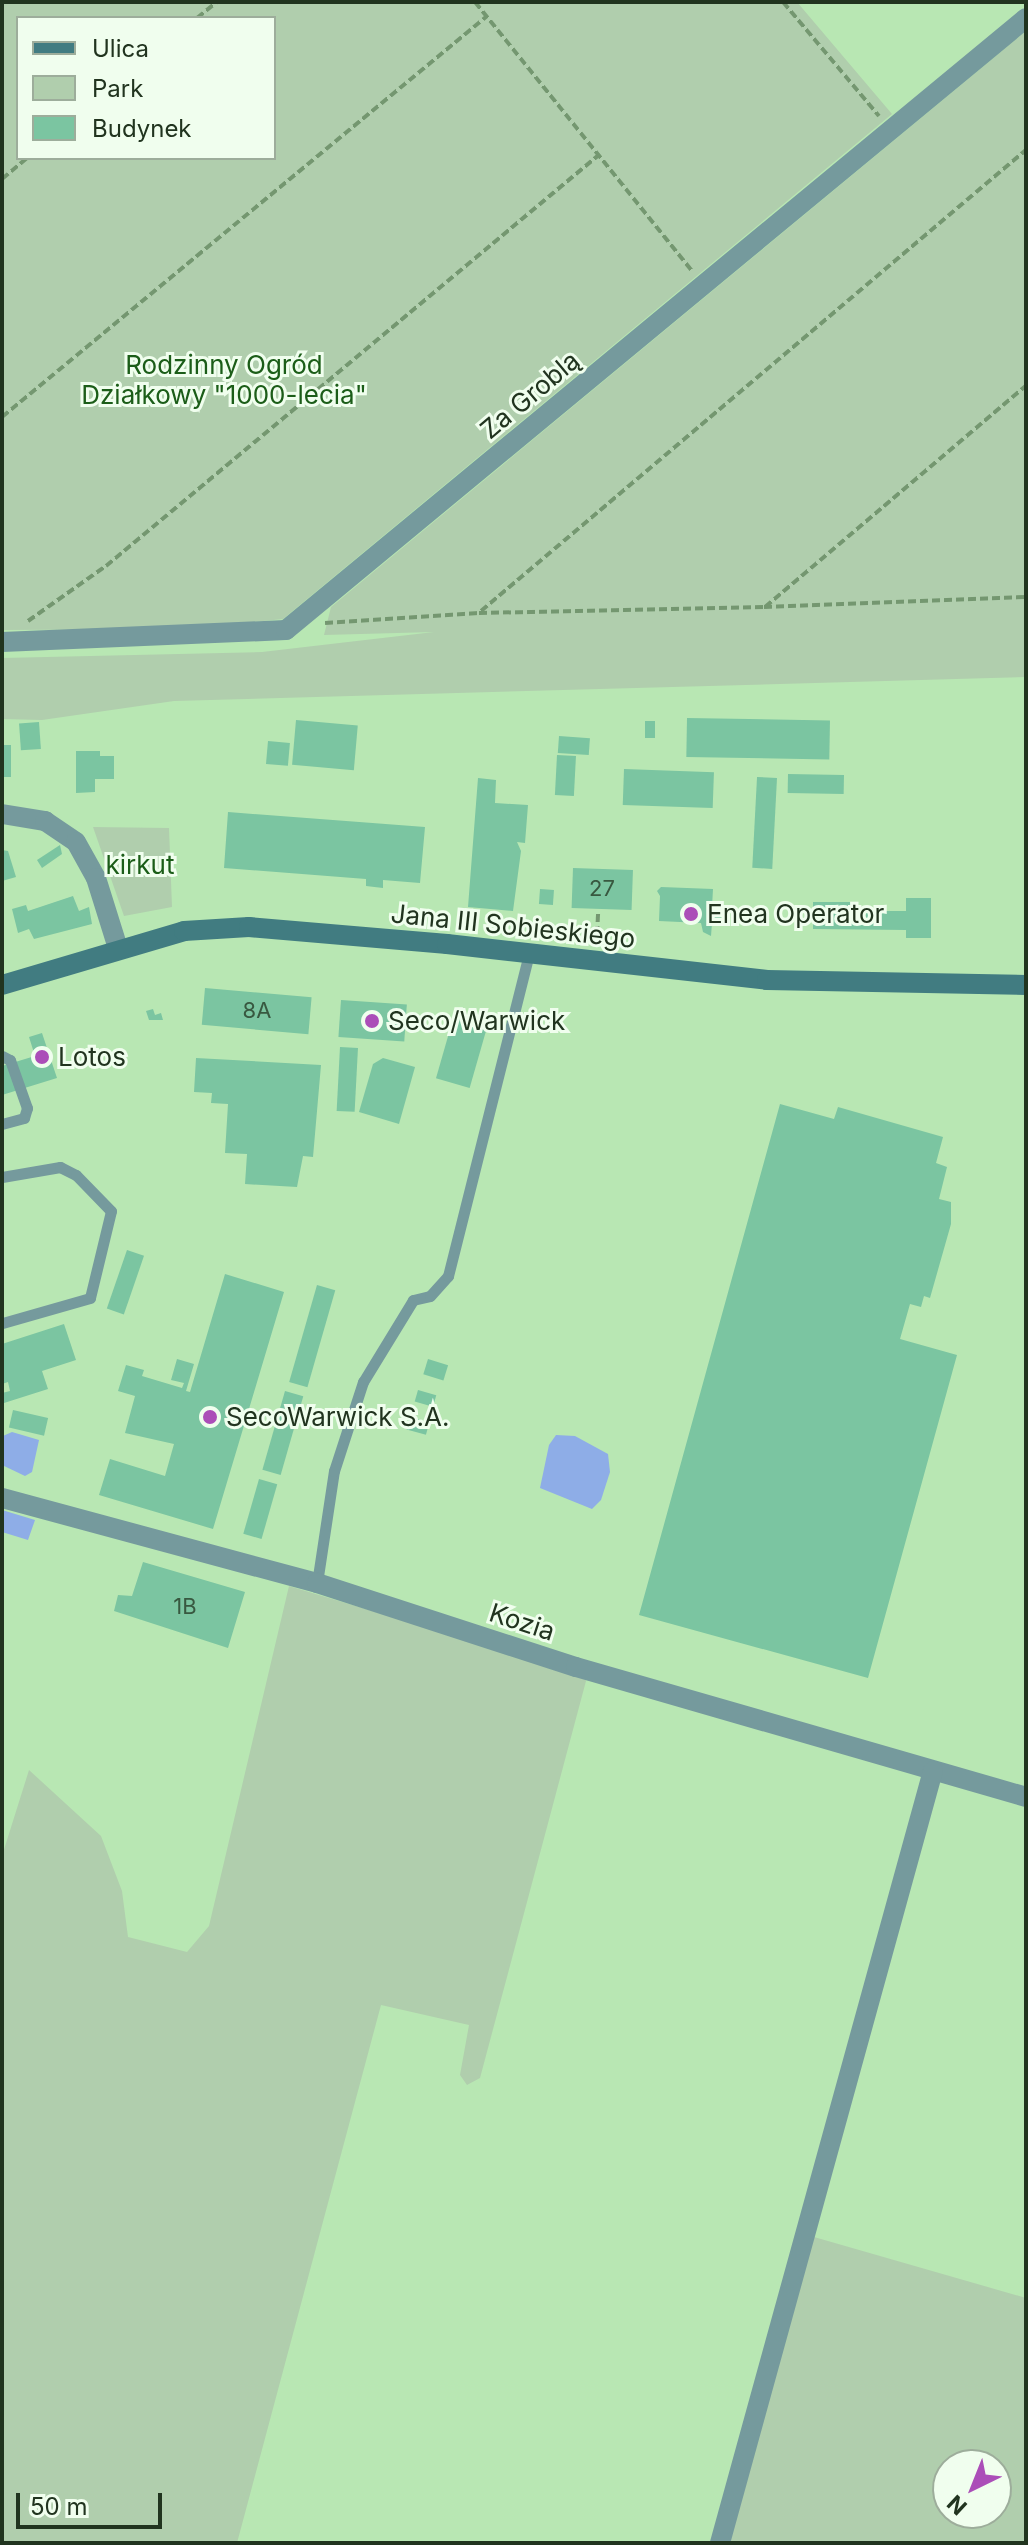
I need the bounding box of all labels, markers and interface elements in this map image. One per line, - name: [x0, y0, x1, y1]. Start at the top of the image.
- legend: [16, 16, 276, 160]
- text: Ulica: [92, 34, 149, 63]
- text: Park: [92, 74, 143, 103]
- text: Budynek: [92, 114, 192, 143]
- street label: Za Groblą: [474, 345, 586, 445]
- park label: Rodzinny Ogród Działkowy "1000-lecia": [81, 349, 367, 410]
- park label: kirkut: [106, 849, 174, 881]
- house number: 27: [589, 876, 615, 902]
- street label: Jana III Sobieskiego: [389, 898, 637, 954]
- place label: Enea Operator: [707, 898, 884, 930]
- marker: Enea Operator: [682, 905, 700, 923]
- house number: 8A: [243, 998, 271, 1024]
- place label: Seco/Warwick: [388, 1005, 565, 1037]
- marker: Seco/Warwick: [363, 1012, 381, 1030]
- place label: Lotos: [58, 1041, 126, 1073]
- marker: Lotos: [33, 1048, 51, 1066]
- place label: SecoWarwick S.A.: [226, 1401, 449, 1433]
- marker: SecoWarwick S.A.: [201, 1408, 219, 1426]
- house number: 1B: [173, 1594, 197, 1620]
- street label: Kozia: [485, 1597, 559, 1647]
- north arrow: [932, 2449, 1012, 2529]
- scale bar: [20, 2477, 166, 2527]
- text: N: [942, 2490, 972, 2520]
- text: 50 m: [30, 2492, 88, 2521]

